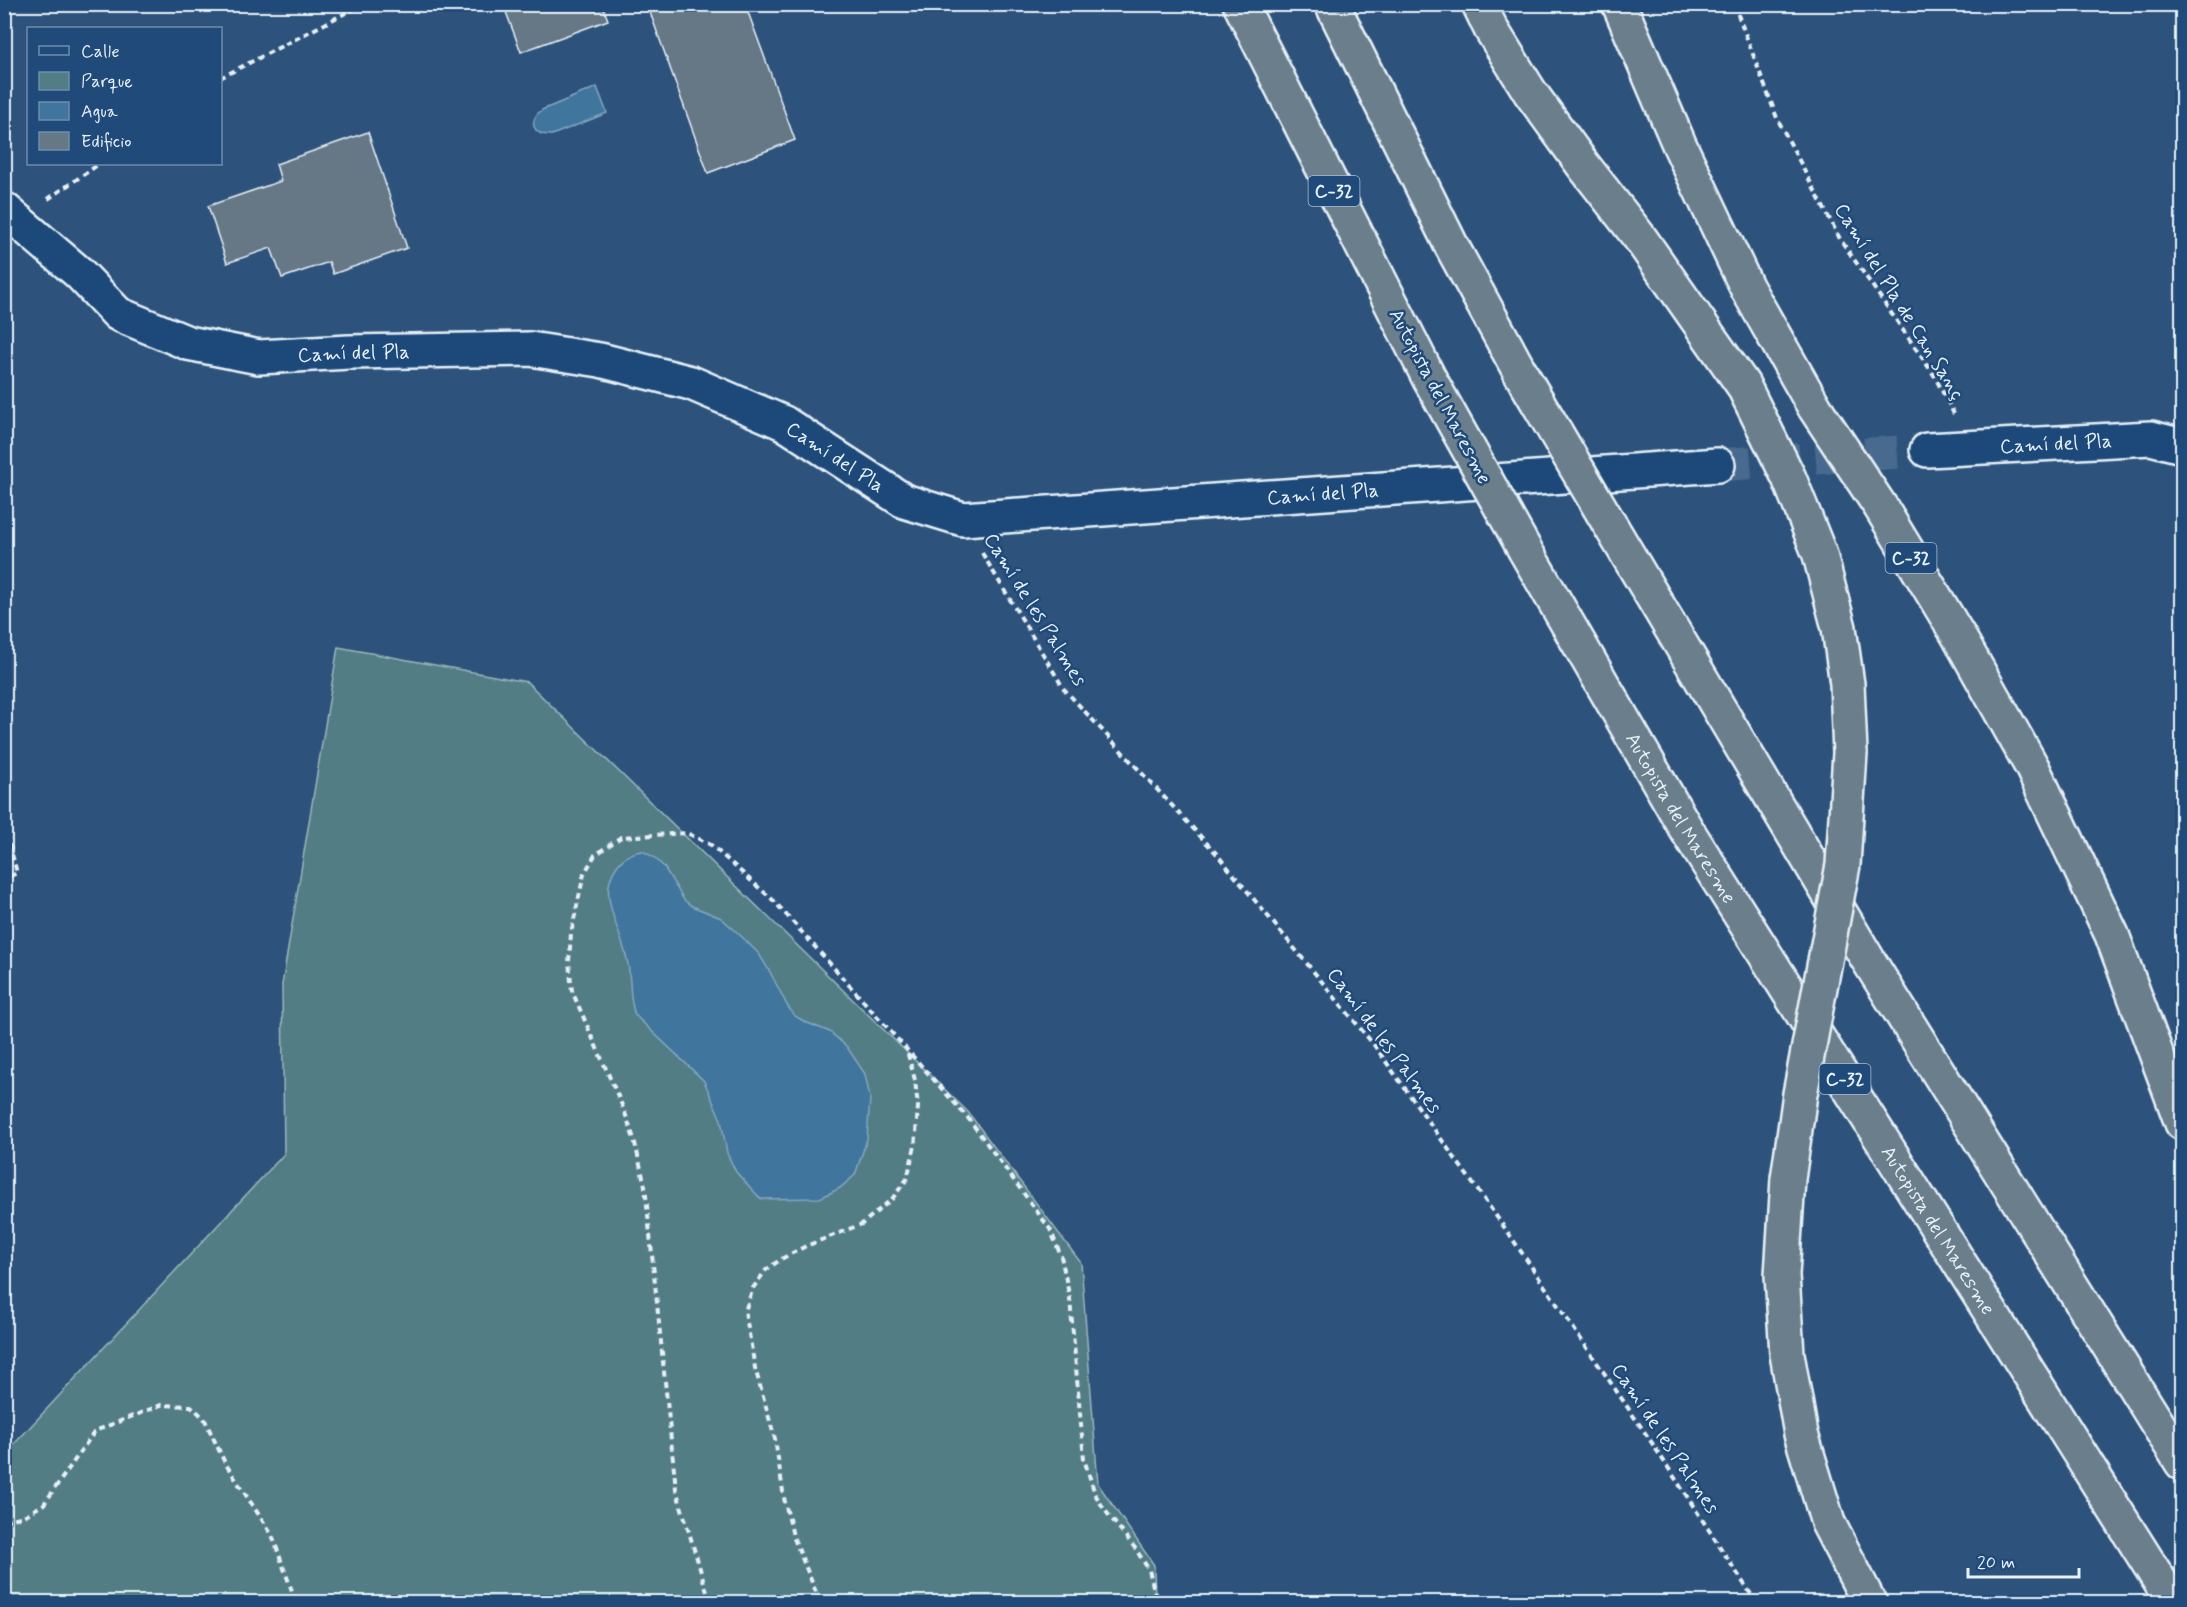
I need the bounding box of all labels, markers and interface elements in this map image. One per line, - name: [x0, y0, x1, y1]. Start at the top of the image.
- legend: [27, 27, 222, 165]
- text: Calle: [81, 40, 120, 64]
- text: Parque: [81, 70, 133, 94]
- text: Agua: [81, 100, 118, 124]
- text: Edificio: [81, 130, 132, 154]
- road number: C-32: [1308, 176, 1360, 206]
- street label: Camí del Pla de Can Sanç: [1827, 198, 1970, 405]
- street label: Autopista del Maresme: [1382, 304, 1497, 489]
- street label: Camí del Pla: [297, 339, 410, 370]
- street label: Camí del Pla: [780, 416, 889, 500]
- street label: Camí del Pla: [1999, 428, 2113, 461]
- street label: Camí del Pla: [1266, 477, 1380, 512]
- street label: Camí de les Palmes: [977, 528, 1093, 692]
- road number: C-32: [1886, 543, 1936, 573]
- street label: Autopista del Maresme: [1618, 728, 1742, 909]
- street label: Camí de les Palmes: [1320, 963, 1448, 1119]
- road number: C-32: [1820, 1064, 1870, 1094]
- street label: Autopista del Maresme: [1874, 1141, 2001, 1320]
- street label: Camí de les Palmes: [1604, 1358, 1725, 1519]
- scale bar: [1968, 1541, 2079, 1579]
- text: 20 m: [1977, 1551, 2015, 1575]

